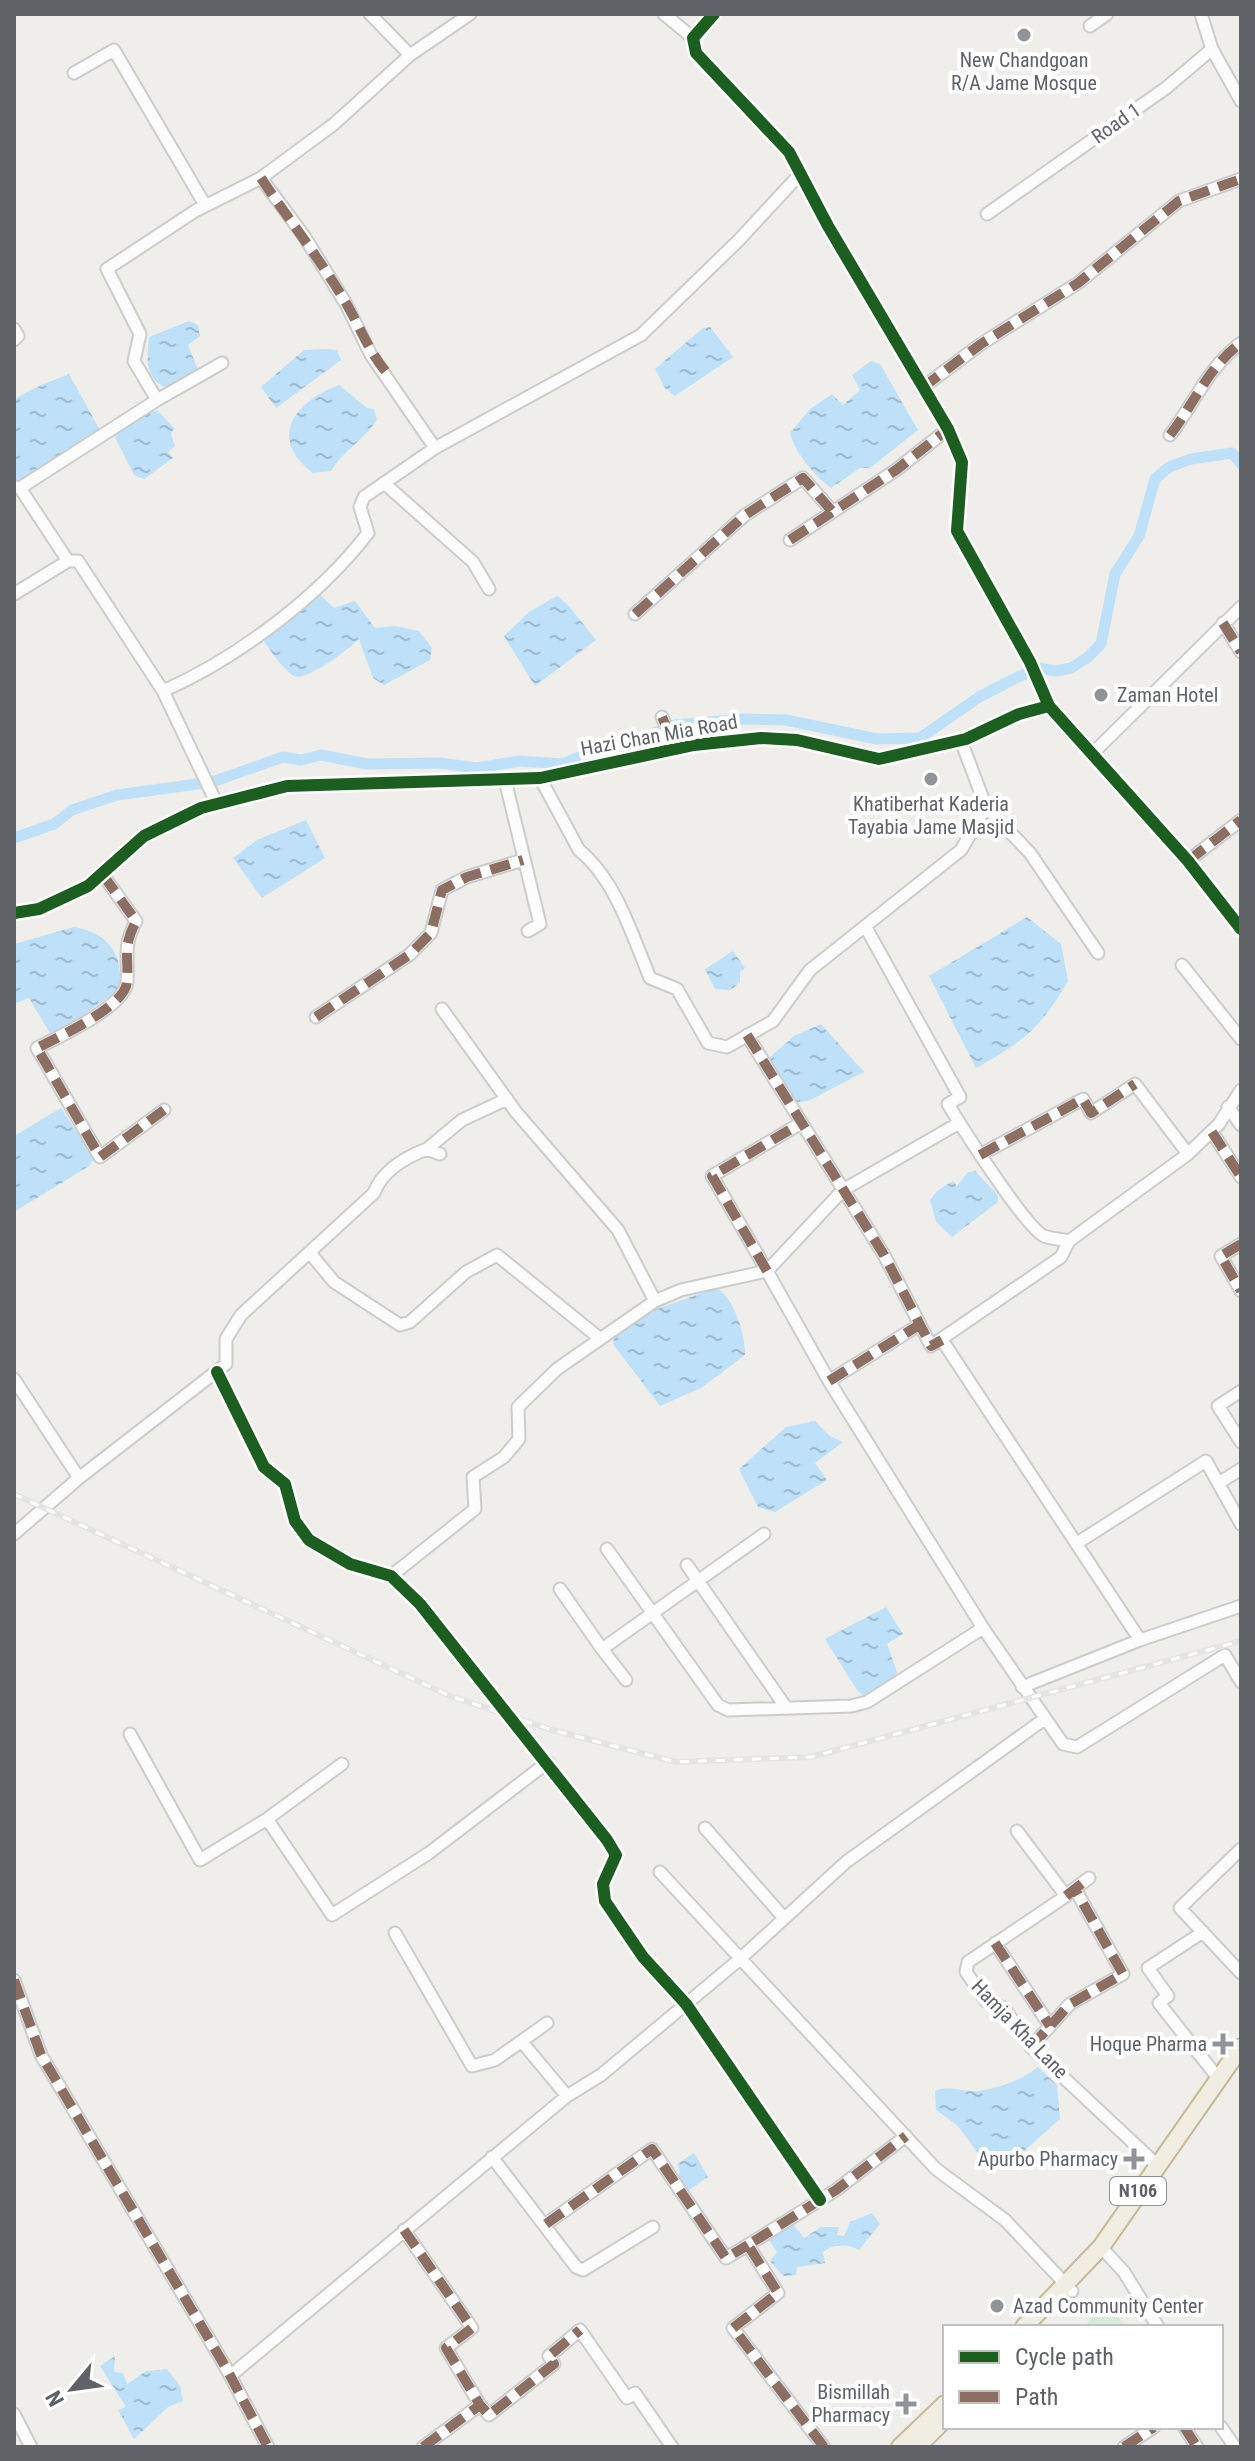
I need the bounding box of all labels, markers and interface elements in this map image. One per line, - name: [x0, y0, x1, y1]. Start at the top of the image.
- marker: New Chandgoan R/A Jame Mosque: [1015, 26, 1033, 44]
- place label: New Chandgoan R/A Jame Mosque: [951, 48, 1097, 95]
- street label: Road 1: [1087, 98, 1145, 148]
- place label: Zaman Hotel: [1117, 683, 1218, 707]
- marker: Zaman Hotel: [1092, 686, 1110, 704]
- street label: Hazi Chan Mia Road: [579, 709, 739, 761]
- marker: Khatiberhat Kaderia Tayabia Jame Masjid: [922, 770, 940, 788]
- place label: Khatiberhat Kaderia Tayabia Jame Masjid: [848, 792, 1014, 839]
- street label: Hamja Kha Lane: [967, 1974, 1073, 2084]
- place label: Hoque Pharma: [1090, 2032, 1207, 2056]
- marker: Hoque Pharma: [1214, 2035, 1232, 2053]
- place label: Apurbo Pharmacy: [978, 2147, 1118, 2171]
- marker: Apurbo Pharmacy: [1125, 2150, 1143, 2168]
- road number: N106: [1110, 2177, 1166, 2205]
- place label: Azad Community Center: [1013, 2294, 1204, 2318]
- marker: Azad Community Center: [988, 2297, 1006, 2315]
- legend: [943, 2325, 1223, 2429]
- text: Cycle path: [1015, 2343, 1114, 2371]
- north arrow: [32, 2349, 112, 2429]
- place label: Bismillah Pharmacy: [811, 2380, 890, 2427]
- text: Path: [1015, 2383, 1058, 2411]
- text: N: [41, 2386, 69, 2410]
- marker: Bismillah Pharmacy: [897, 2395, 915, 2413]

